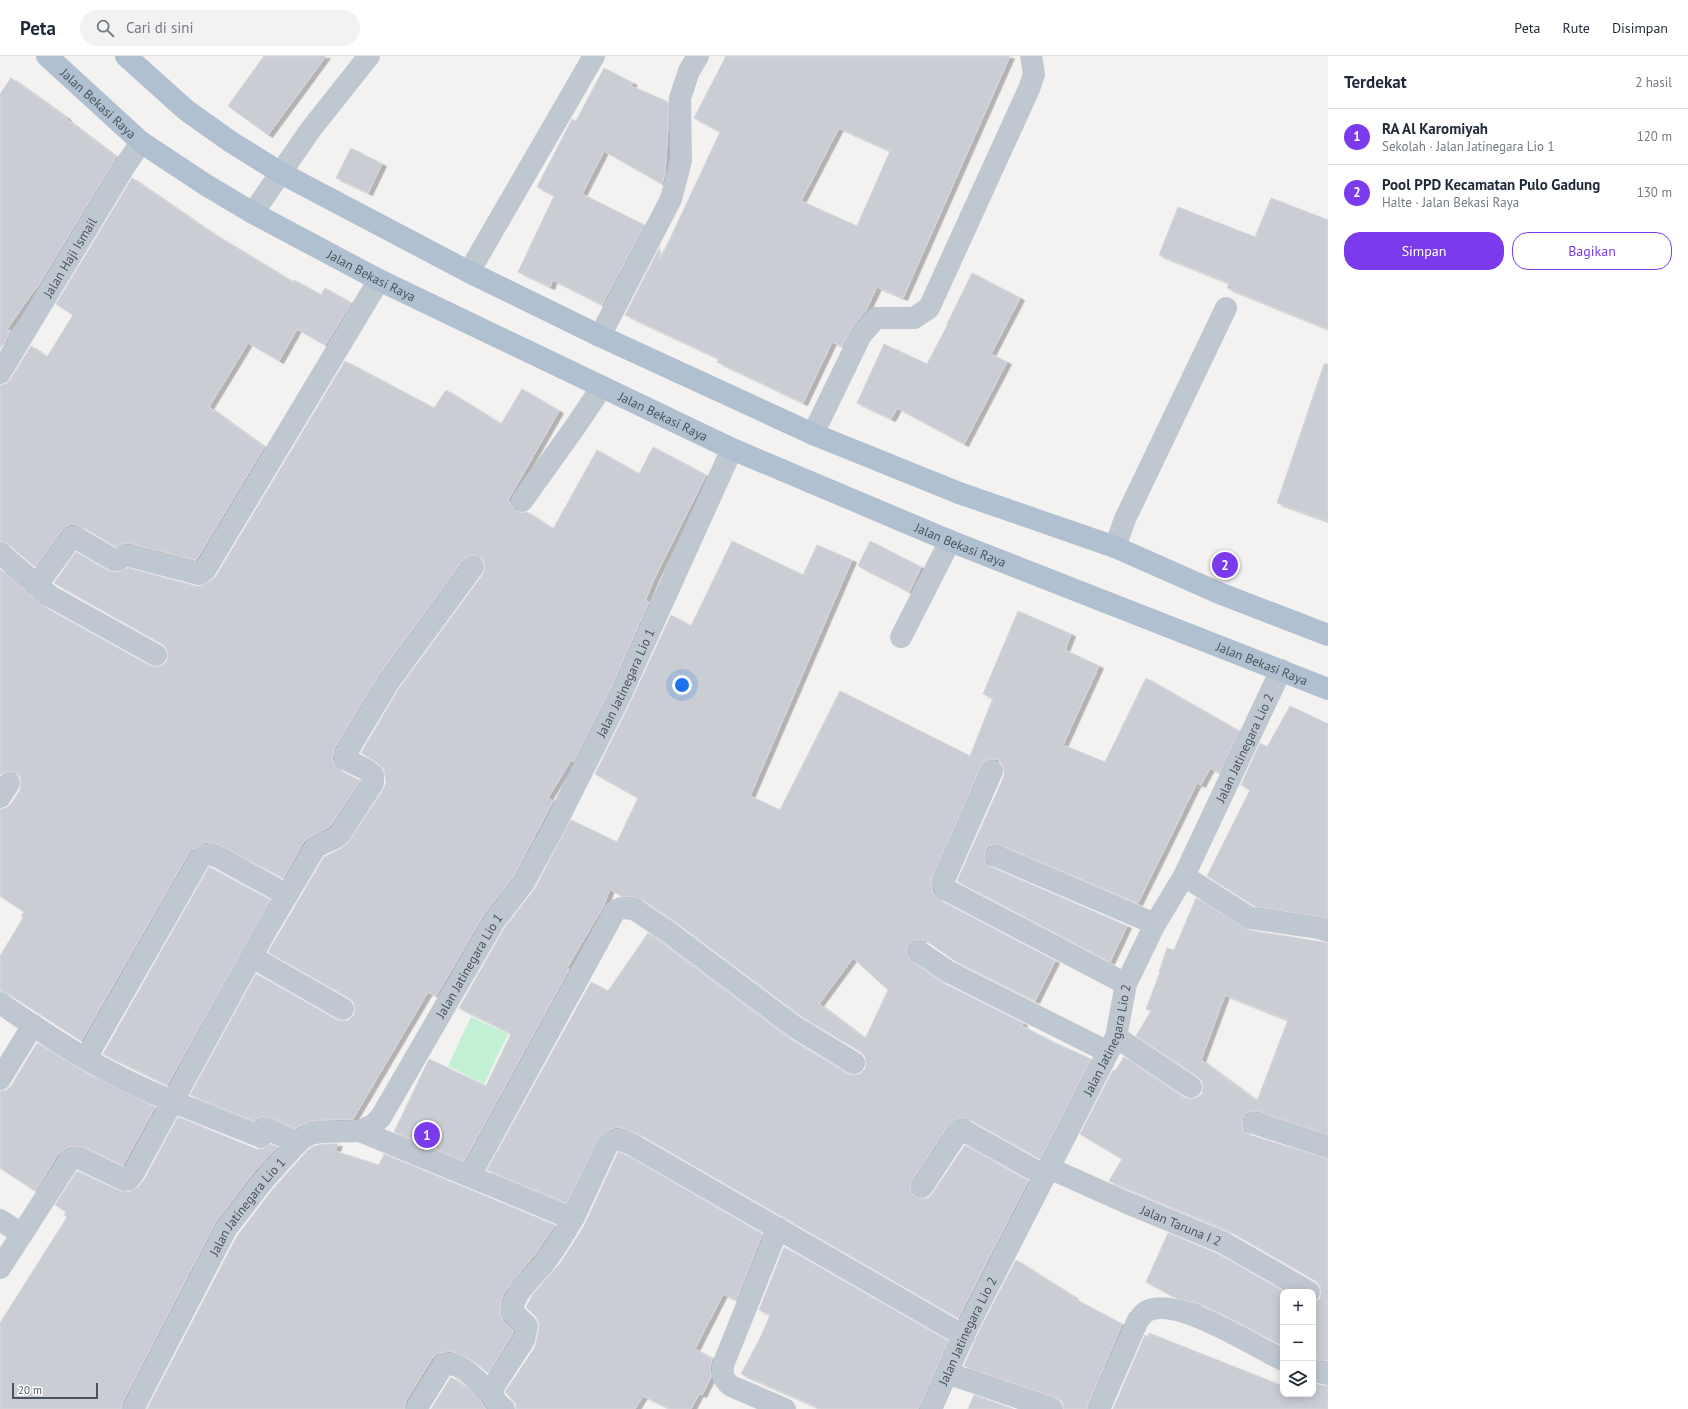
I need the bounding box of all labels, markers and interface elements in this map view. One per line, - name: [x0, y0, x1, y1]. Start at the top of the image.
- search box: [80, 10, 360, 46]
- text: Peta: [20, 16, 56, 40]
- icon: search: [94, 17, 116, 39]
- text: Cari di sini: [126, 18, 193, 37]
- text: Peta: [1514, 19, 1540, 37]
- text: Rute: [1562, 19, 1590, 37]
- text: Disimpan: [1612, 19, 1668, 37]
- street label: Jalan Bekasi Raya: [56, 64, 140, 142]
- text: Terdekat: [1344, 71, 1407, 93]
- text: 2 hasil: [1635, 74, 1672, 91]
- text: RA Al Karomiyah: [1382, 119, 1488, 138]
- text: 1: [1353, 128, 1361, 145]
- text: 120 m: [1637, 128, 1672, 145]
- text: Sekolah · Jalan Jatinegara Lio 1: [1382, 138, 1555, 155]
- text: Pool PPD Kecamatan Pulo Gadung: [1382, 175, 1600, 194]
- text: 2: [1353, 184, 1361, 201]
- text: 130 m: [1637, 184, 1672, 201]
- text: Halte · Jalan Bekasi Raya: [1382, 194, 1519, 211]
- street label: Jalan Haji Ismail: [39, 214, 100, 301]
- button: Simpan: [1344, 232, 1504, 270]
- button: Bagikan: [1512, 232, 1672, 270]
- street label: Jalan Bekasi Raya: [324, 245, 419, 305]
- street label: Jalan Bekasi Raya: [615, 387, 711, 445]
- street label: Jalan Bekasi Raya: [911, 518, 1009, 571]
- pin: 2: [1212, 550, 1238, 580]
- street label: Jalan Jatinegara Lio 1: [592, 626, 658, 741]
- street label: Jalan Bekasi Raya: [1213, 637, 1310, 689]
- your location: [672, 675, 692, 695]
- street label: Jalan Jatinegara Lio 2: [1211, 691, 1277, 806]
- street label: Jalan Jatinegara Lio 1: [431, 909, 506, 1022]
- street label: Jalan Jatinegara Lio 2: [1078, 983, 1134, 1099]
- pin: 1: [414, 1120, 440, 1150]
- street label: Jalan Jatinegara Lio 1: [205, 1154, 289, 1259]
- street label: Jalan Taruna I 2: [1137, 1201, 1224, 1250]
- street label: Jalan Jatinegara Lio 2: [934, 1274, 1000, 1389]
- map controls: [1280, 1289, 1316, 1397]
- button: +: [1280, 1289, 1316, 1325]
- button: −: [1280, 1325, 1316, 1361]
- button: layers: [1280, 1361, 1316, 1397]
- scale bar: [12, 1381, 98, 1400]
- text: 20 m: [18, 1383, 42, 1397]

